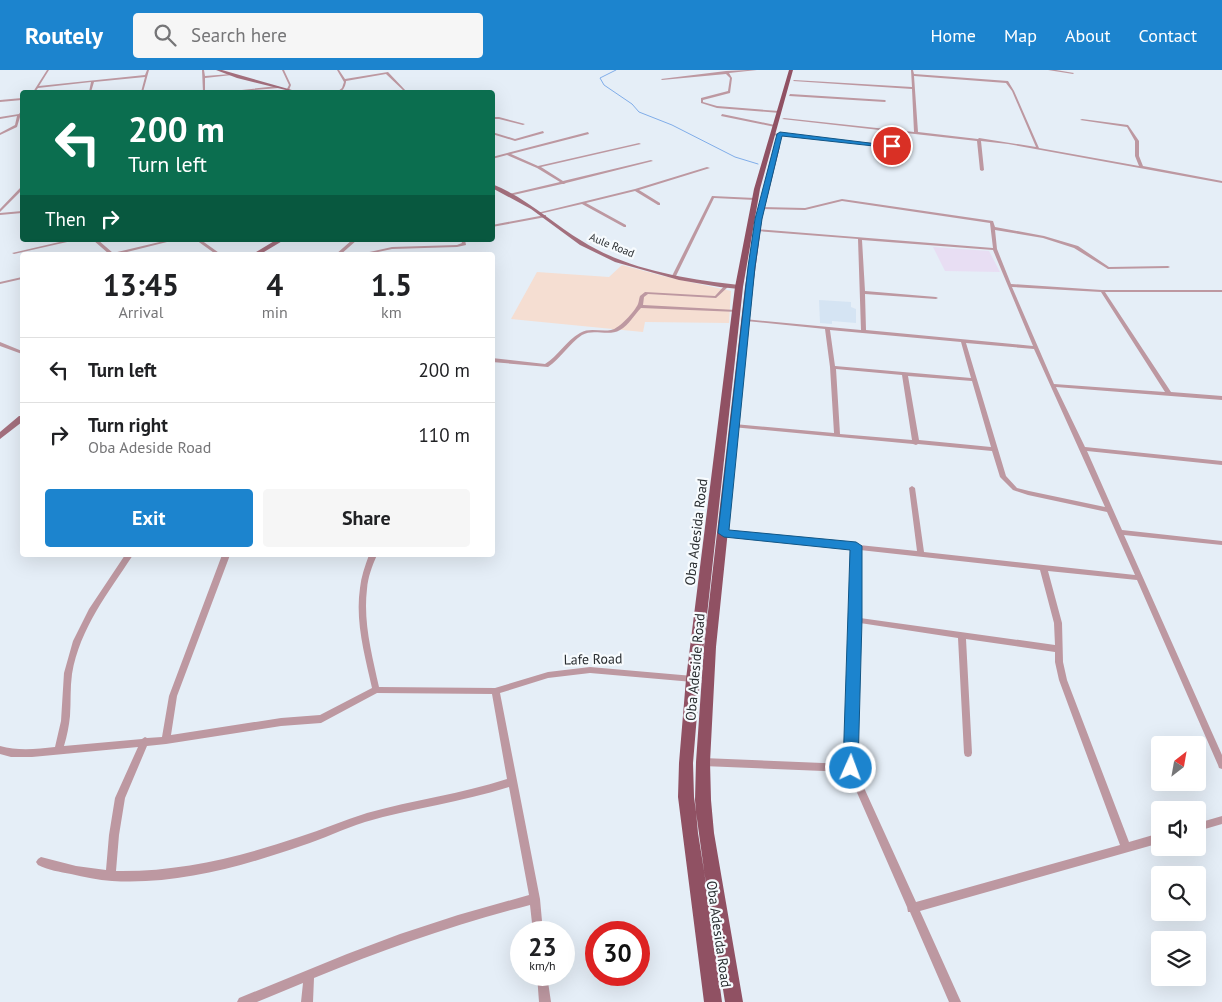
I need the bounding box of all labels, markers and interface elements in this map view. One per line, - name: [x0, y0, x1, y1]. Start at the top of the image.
- search box: [133, 13, 483, 58]
- text: Routely: [25, 20, 103, 51]
- icon: search: [151, 21, 179, 49]
- text: Search here: [191, 23, 287, 47]
- text: Home: [930, 24, 976, 47]
- text: Map: [1004, 24, 1037, 47]
- text: About: [1065, 24, 1111, 47]
- text: Contact: [1139, 24, 1197, 47]
- text: 200 m: [128, 106, 225, 152]
- icon: left: [45, 110, 110, 175]
- pin: [871, 125, 913, 167]
- icon: arrive: [878, 132, 906, 160]
- text: Turn left: [128, 150, 207, 178]
- icon: right: [96, 205, 124, 233]
- text: Then: [45, 207, 86, 231]
- street label: Aule Road: [587, 230, 637, 260]
- text: 13:45: [103, 265, 179, 304]
- text: 4: [266, 265, 283, 304]
- text: 1.5: [371, 265, 412, 304]
- text: Arrival: [118, 302, 163, 322]
- text: min: [262, 302, 288, 322]
- text: km: [381, 302, 402, 322]
- icon: left: [45, 356, 73, 384]
- text: Turn left: [88, 358, 157, 382]
- text: 200 m: [418, 358, 470, 382]
- text: Turn right: [88, 413, 168, 437]
- icon: right: [45, 421, 73, 449]
- text: 110 m: [418, 423, 470, 447]
- text: Oba Adeside Road: [88, 437, 211, 457]
- street label: Oba Adesida Road: [681, 477, 711, 587]
- button: Exit: [45, 489, 253, 547]
- button: Share: [263, 489, 470, 547]
- street label: Oba Adeside Road: [681, 612, 709, 722]
- street label: Lafe Road: [563, 649, 623, 669]
- north arrow: [1151, 736, 1206, 791]
- map controls: [1151, 736, 1206, 986]
- position arrow: [824, 741, 876, 793]
- button: sound: [1151, 801, 1206, 856]
- button: search: [1151, 866, 1206, 921]
- street label: Oba Adesida Road: [703, 879, 735, 989]
- speed limit sign: 30: [585, 921, 650, 986]
- text: 23: [528, 931, 557, 963]
- button: layers: [1151, 931, 1206, 986]
- text: km/h: [529, 958, 556, 973]

